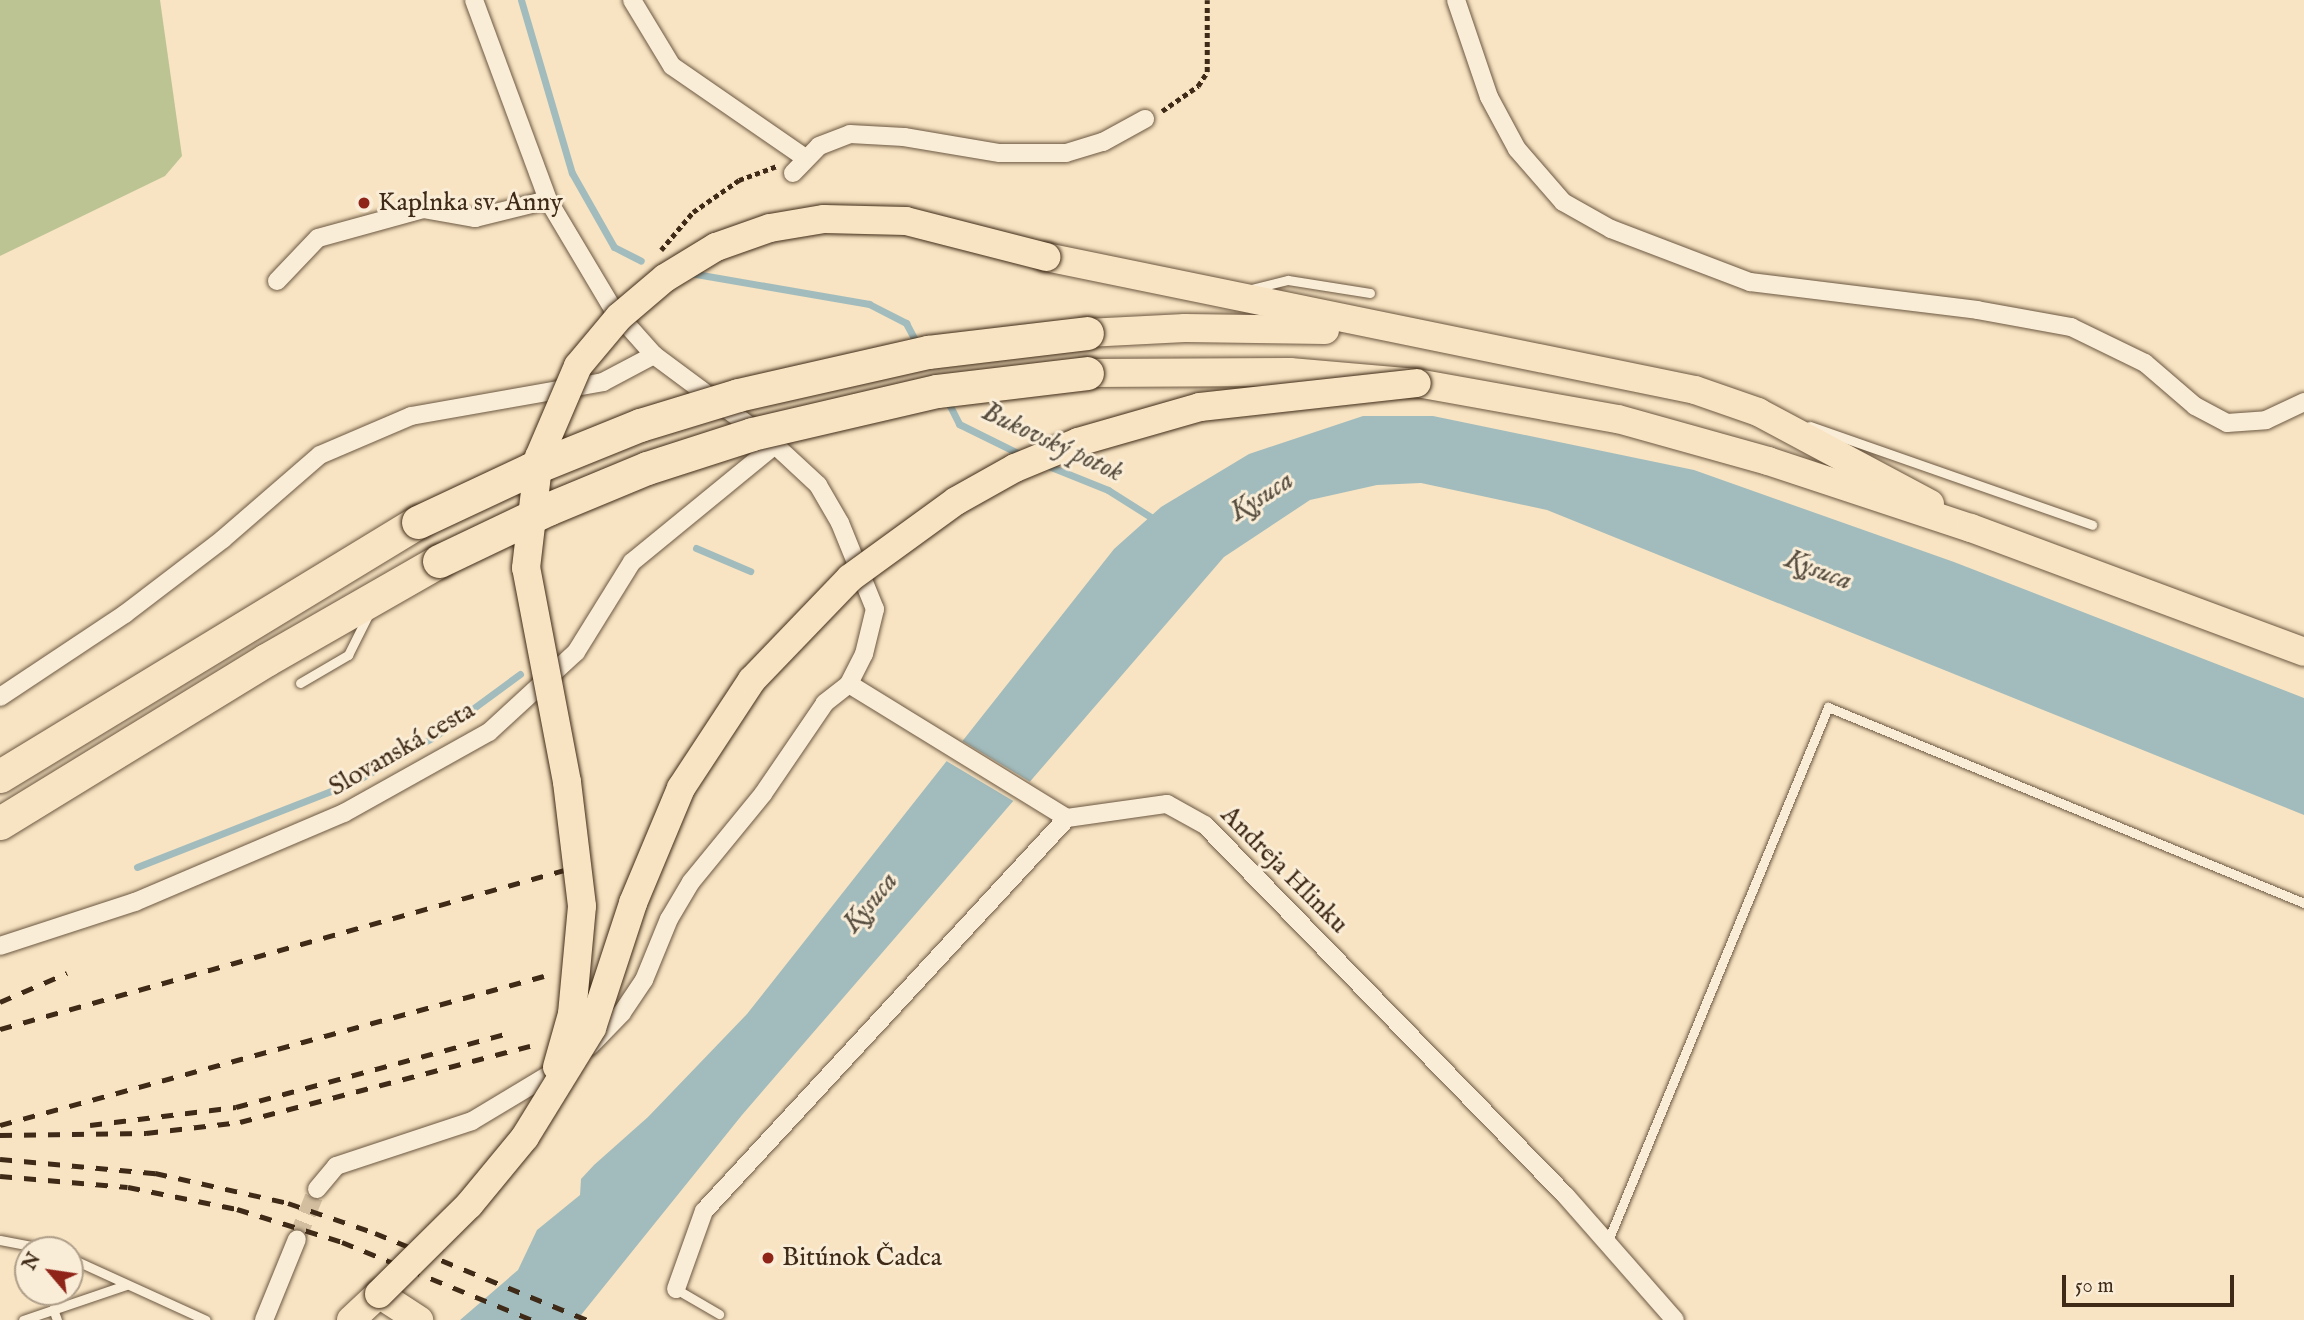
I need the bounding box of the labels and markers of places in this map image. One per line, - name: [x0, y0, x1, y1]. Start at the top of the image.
- place label: Kaplnka sv. Anny: [378, 187, 563, 219]
- marker: Kaplnka sv. Anny: [356, 195, 372, 211]
- place label: Bitúnok Čadca: [782, 1242, 942, 1274]
- marker: Bitúnok Čadca: [760, 1250, 776, 1266]

